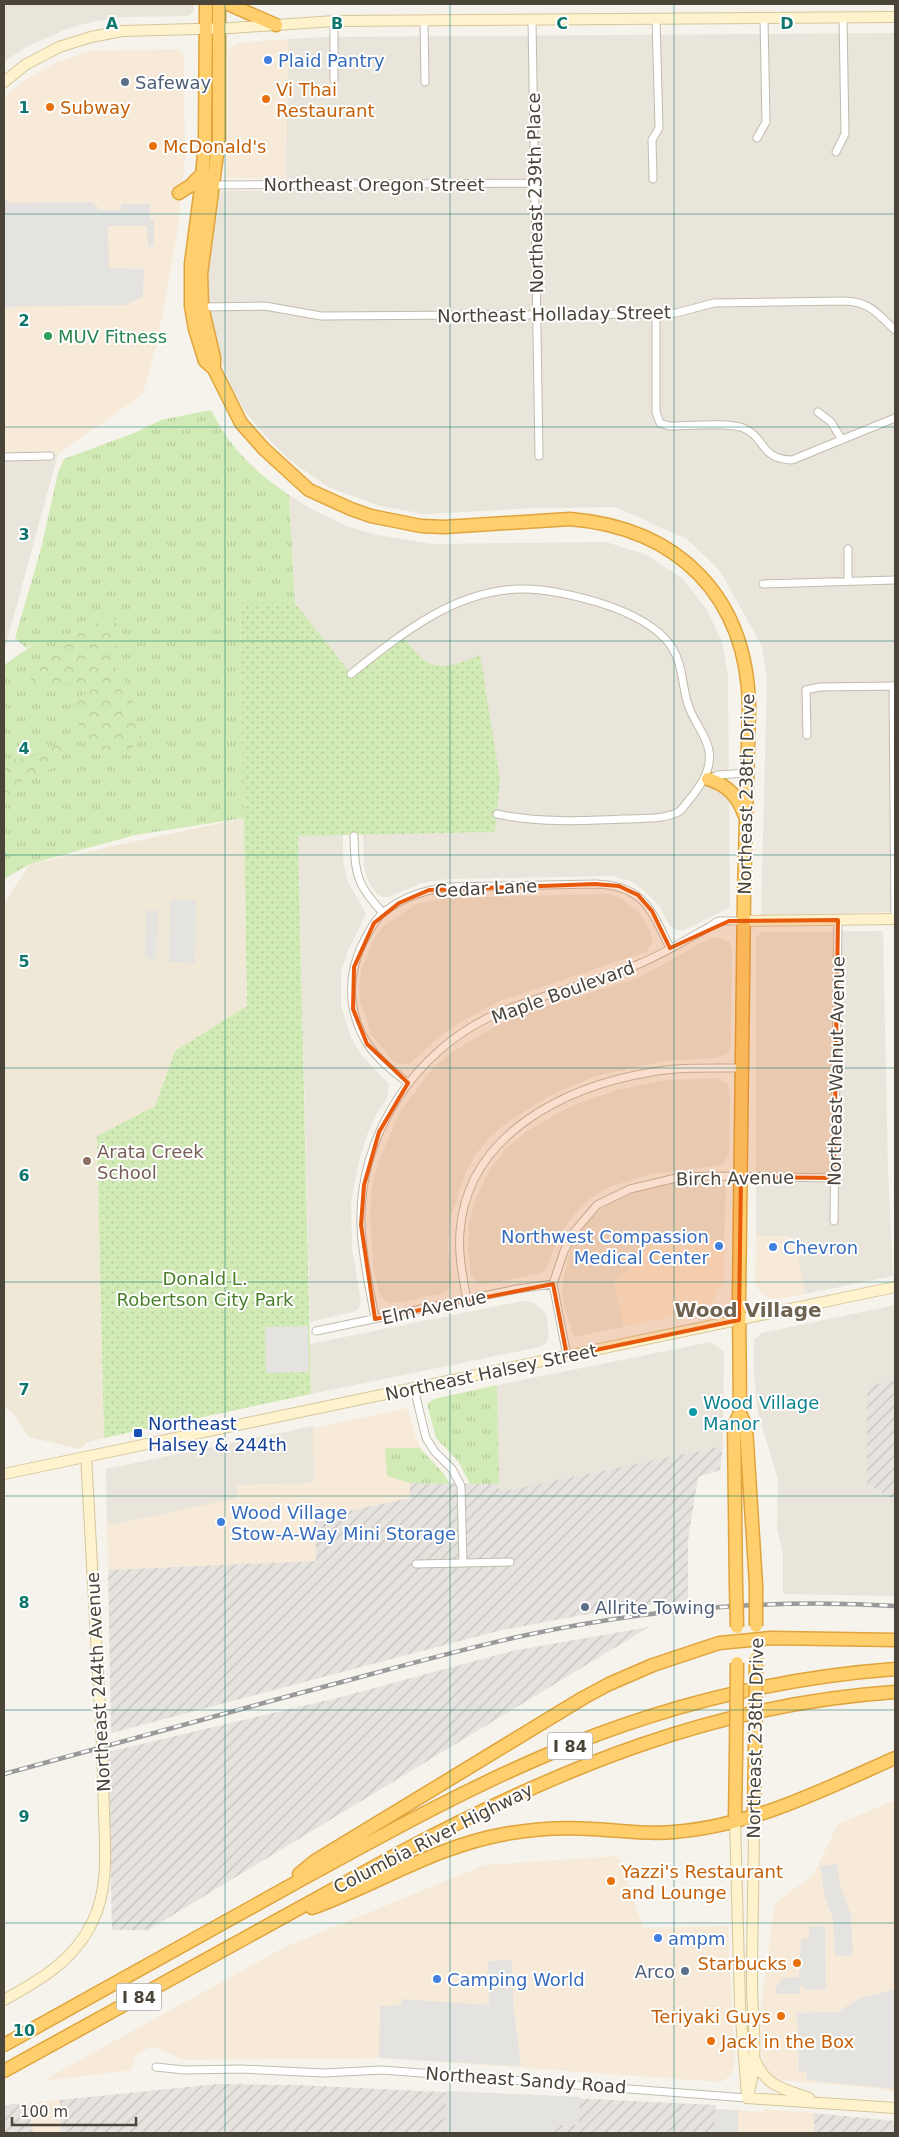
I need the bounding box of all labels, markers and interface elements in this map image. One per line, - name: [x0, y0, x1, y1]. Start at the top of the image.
- text: A: [106, 14, 119, 33]
- text: B: [331, 14, 343, 33]
- text: C: [556, 14, 568, 33]
- text: D: [780, 14, 794, 33]
- place label: Plaid Pantry: [278, 50, 385, 71]
- marker: Plaid Pantry: [262, 54, 274, 66]
- place label: Safeway: [135, 72, 212, 93]
- marker: Safeway: [119, 76, 131, 88]
- place label: Vi Thai Restaurant: [276, 79, 375, 121]
- street label: Northeast 239th Place: [523, 92, 547, 294]
- marker: Vi Thai Restaurant: [260, 93, 272, 105]
- place label: Subway: [60, 97, 131, 118]
- text: 1: [18, 98, 30, 117]
- marker: Subway: [44, 101, 56, 113]
- place label: McDonald's: [163, 136, 267, 157]
- marker: McDonald's: [147, 140, 159, 152]
- street label: Northeast Oregon Street: [263, 174, 485, 195]
- street label: Northeast Holladay Street: [437, 301, 671, 327]
- text: 2: [18, 311, 30, 330]
- place label: MUV Fitness: [58, 326, 167, 347]
- marker: MUV Fitness: [42, 330, 54, 342]
- text: 3: [18, 525, 30, 544]
- street label: Northeast 238th Drive: [734, 693, 758, 895]
- text: 4: [18, 739, 30, 758]
- street label: Cedar Lane: [434, 875, 538, 901]
- text: 5: [18, 952, 30, 971]
- street label: Maple Boulevard: [489, 956, 637, 1028]
- street label: Northeast Walnut Avenue: [823, 956, 849, 1186]
- place label: Arata Creek School: [97, 1141, 204, 1183]
- marker: Arata Creek School: [81, 1155, 93, 1167]
- text: 6: [18, 1166, 30, 1185]
- street label: Birch Avenue: [676, 1166, 794, 1190]
- place label: Northwest Compassion Medical Center: [501, 1226, 710, 1268]
- place label: Chevron: [783, 1237, 858, 1258]
- marker: Northwest Compassion Medical Center: [713, 1240, 725, 1252]
- marker: Chevron: [767, 1241, 779, 1253]
- park label: Donald L. Robertson City Park: [116, 1268, 294, 1310]
- street label: Elm Avenue: [380, 1286, 488, 1328]
- district label: Wood Village: [674, 1298, 822, 1322]
- street label: Northeast Halsey Street: [383, 1339, 599, 1405]
- text: 7: [18, 1380, 30, 1399]
- place label: Wood Village Manor: [703, 1392, 819, 1434]
- marker: Wood Village Manor: [687, 1406, 699, 1418]
- place label: Northeast Halsey & 244th: [148, 1413, 287, 1455]
- marker: Northeast Halsey & 244th: [132, 1427, 144, 1439]
- place label: Wood Village Stow-A-Way Mini Storage: [231, 1502, 456, 1544]
- marker: Wood Village Stow-A-Way Mini Storage: [215, 1516, 227, 1528]
- street label: Northeast 244th Avenue: [82, 1572, 114, 1792]
- text: 8: [18, 1593, 30, 1612]
- place label: Allrite Towing: [595, 1597, 715, 1618]
- marker: Allrite Towing: [579, 1601, 591, 1613]
- street label: Northeast 238th Drive: [743, 1637, 767, 1839]
- road number: I 84: [548, 1732, 592, 1760]
- street label: Columbia River Highway: [330, 1778, 536, 1897]
- text: 9: [18, 1807, 30, 1826]
- place label: Yazzi's Restaurant and Lounge: [620, 1861, 783, 1903]
- marker: Yazzi's Restaurant and Lounge: [605, 1875, 617, 1887]
- place label: ampm: [668, 1928, 726, 1949]
- marker: ampm: [652, 1932, 664, 1944]
- place label: Starbucks: [698, 1953, 787, 1974]
- marker: Starbucks: [791, 1957, 803, 1969]
- place label: Arco: [635, 1961, 675, 1982]
- marker: Arco: [679, 1965, 691, 1977]
- place label: Camping World: [447, 1969, 585, 1990]
- marker: Camping World: [431, 1973, 443, 1985]
- road number: I 84: [116, 1984, 162, 2010]
- place label: Teriyaki Guys: [650, 2006, 771, 2027]
- marker: Teriyaki Guys: [775, 2010, 787, 2022]
- text: 10: [13, 2021, 35, 2040]
- place label: Jack in the Box: [720, 2031, 855, 2052]
- marker: Jack in the Box: [705, 2035, 717, 2047]
- street label: Northeast Sandy Road: [425, 2062, 627, 2098]
- scale bar: [12, 2094, 136, 2126]
- text: 100 m: [20, 2103, 68, 2121]

